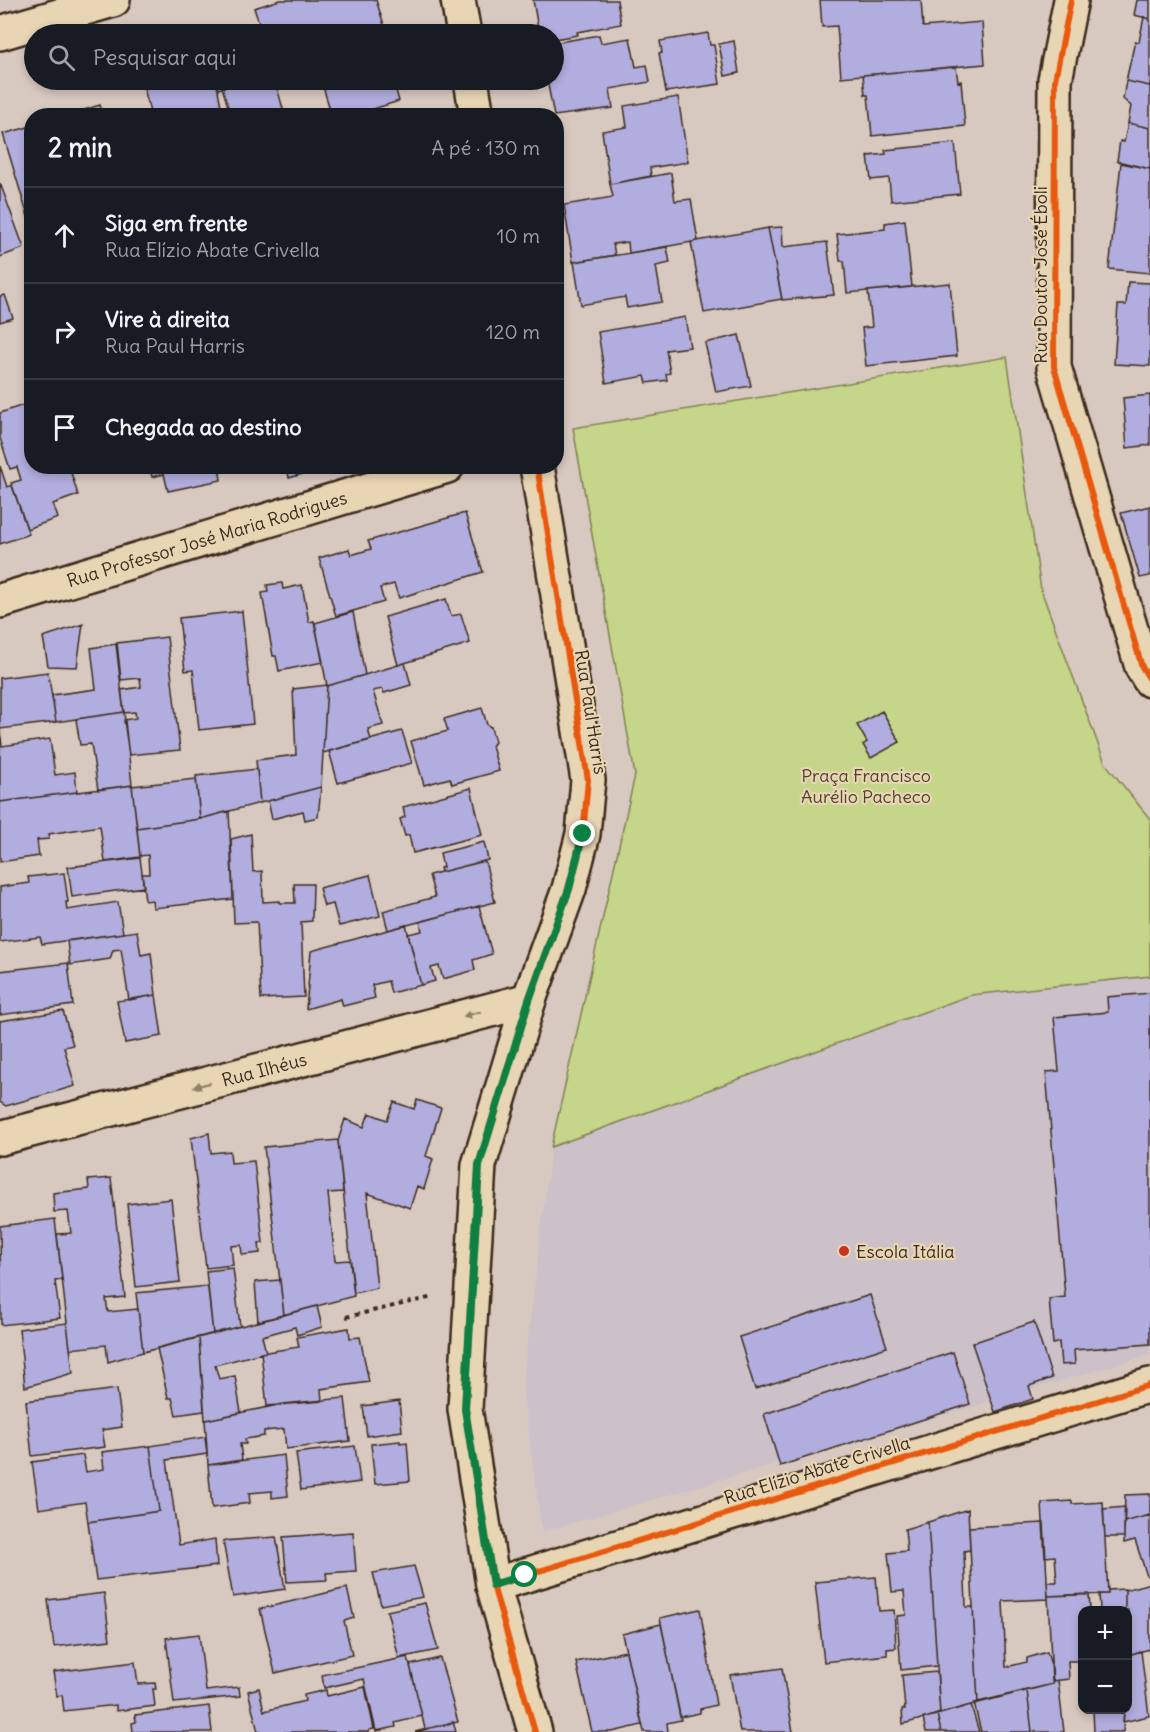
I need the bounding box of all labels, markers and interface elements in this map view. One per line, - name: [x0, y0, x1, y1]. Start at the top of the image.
- search box: [24, 24, 564, 90]
- icon: search: [45, 41, 78, 74]
- text: Pesquisar aqui: [93, 43, 236, 71]
- text: 2 min: [48, 131, 112, 164]
- text: A pé · 130 m: [432, 135, 540, 160]
- street label: Rua Doutor José Éboli: [1029, 186, 1052, 364]
- text: Siga em frente: [105, 209, 248, 237]
- icon: ahead: [48, 219, 81, 252]
- text: 10 m: [497, 223, 540, 248]
- text: Rua Elízio Abate Crivella: [105, 237, 320, 262]
- text: Vire à direita: [105, 305, 230, 333]
- icon: right: [48, 315, 81, 348]
- text: 120 m: [486, 319, 540, 344]
- text: Rua Paul Harris: [105, 333, 245, 358]
- icon: arrive: [48, 411, 81, 444]
- text: Chegada ao destino: [105, 413, 302, 441]
- street label: Rua Professor José Maria Rodrigues: [64, 485, 350, 592]
- street label: Rua Paul Harris: [570, 648, 612, 776]
- park label: Praça Francisco Aurélio Pacheco: [801, 764, 931, 808]
- route end: [569, 820, 595, 846]
- one-way arrow: [463, 1010, 481, 1020]
- street label: Rua Ilhéus: [219, 1047, 309, 1091]
- one-way arrow: [193, 1081, 211, 1091]
- place label: Escola Itália: [856, 1240, 955, 1263]
- marker: Escola Itália: [837, 1244, 851, 1258]
- street label: Rua Elízio Abate Crivella: [721, 1431, 913, 1509]
- route start: [511, 1561, 537, 1587]
- map controls: [1078, 1606, 1132, 1714]
- button: +: [1078, 1606, 1132, 1660]
- button: −: [1078, 1660, 1132, 1714]

